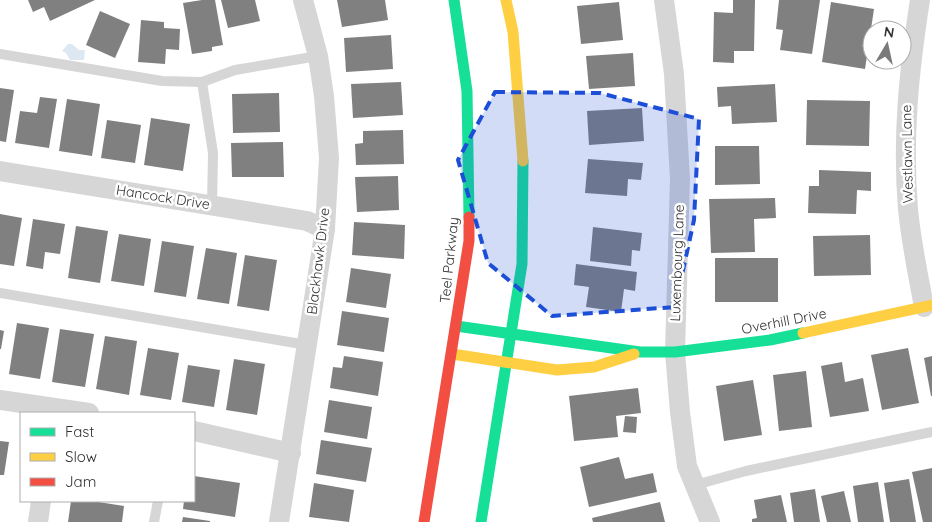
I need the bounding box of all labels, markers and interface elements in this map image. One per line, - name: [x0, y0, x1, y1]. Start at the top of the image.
- north arrow: [862, 20, 912, 70]
- text: N: [883, 22, 896, 42]
- street label: Westlawn Lane: [897, 105, 917, 203]
- street label: Hancock Drive: [115, 181, 211, 213]
- street label: Luxembourg Lane: [666, 204, 688, 322]
- street label: Blackhawk Drive: [303, 207, 333, 315]
- street label: Teel Parkway: [436, 216, 462, 304]
- street label: Overhill Drive: [740, 304, 828, 338]
- legend: [20, 412, 195, 502]
- text: Fast: [65, 422, 94, 441]
- text: Slow: [65, 447, 97, 466]
- text: Jam: [65, 472, 96, 491]

